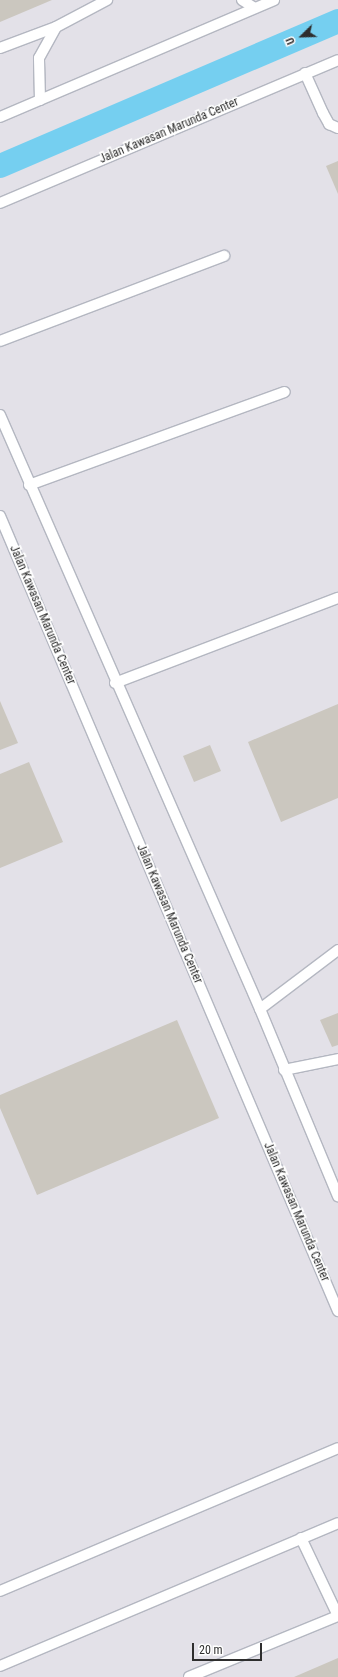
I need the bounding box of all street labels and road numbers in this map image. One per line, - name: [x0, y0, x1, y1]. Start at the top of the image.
- street label: Jalan Kawasan Marunda Center: [97, 95, 241, 167]
- street label: Jalan Kawasan Marunda Center: [6, 543, 78, 687]
- street label: Jalan Kawasan Marunda Center: [133, 842, 205, 986]
- street label: Jalan Kawasan Marunda Center: [260, 1140, 332, 1284]

